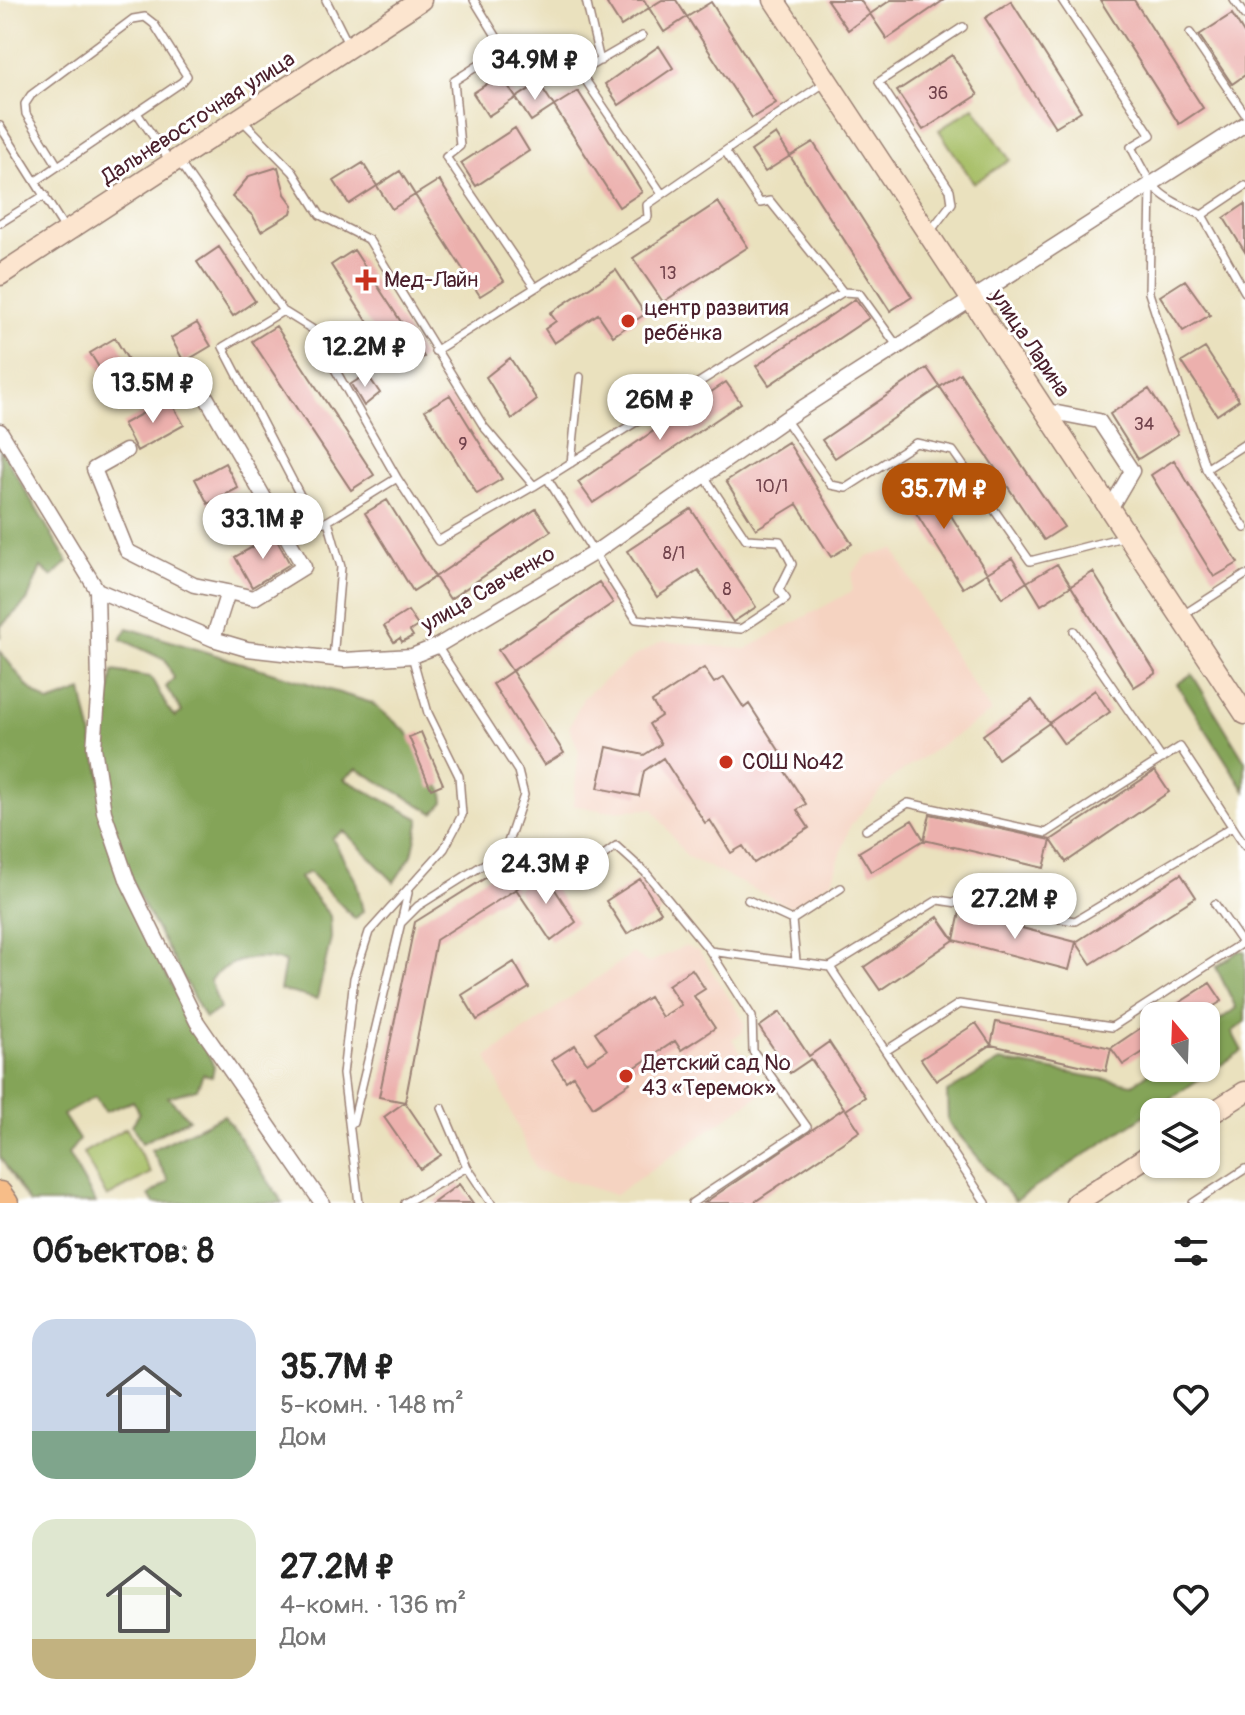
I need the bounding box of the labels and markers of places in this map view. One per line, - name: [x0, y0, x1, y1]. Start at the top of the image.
- pin: 34.9M ₽: [461, 34, 609, 102]
- place label: Мед-Лайн: [384, 266, 478, 294]
- marker: Мед-Лайн: [355, 269, 377, 291]
- place label: центр развития ребёнка: [644, 294, 789, 347]
- marker: центр развития ребёнка: [619, 312, 637, 330]
- pin: 12.2M ₽: [291, 321, 439, 389]
- pin: 13.5M ₽: [79, 357, 227, 425]
- pin: 26M ₽: [604, 374, 716, 442]
- pin: 35.7M ₽: [870, 463, 1018, 531]
- pin: 33.1M ₽: [189, 493, 337, 561]
- place label: СОШ №42: [742, 748, 844, 776]
- marker: СОШ №42: [717, 753, 735, 771]
- pin: 24.3M ₽: [472, 838, 620, 906]
- pin: 27.2M ₽: [941, 873, 1089, 941]
- place label: Детский сад № 43 «Теремок»: [641, 1049, 791, 1102]
- marker: Детский сад № 43 «Теремок»: [617, 1067, 635, 1085]

